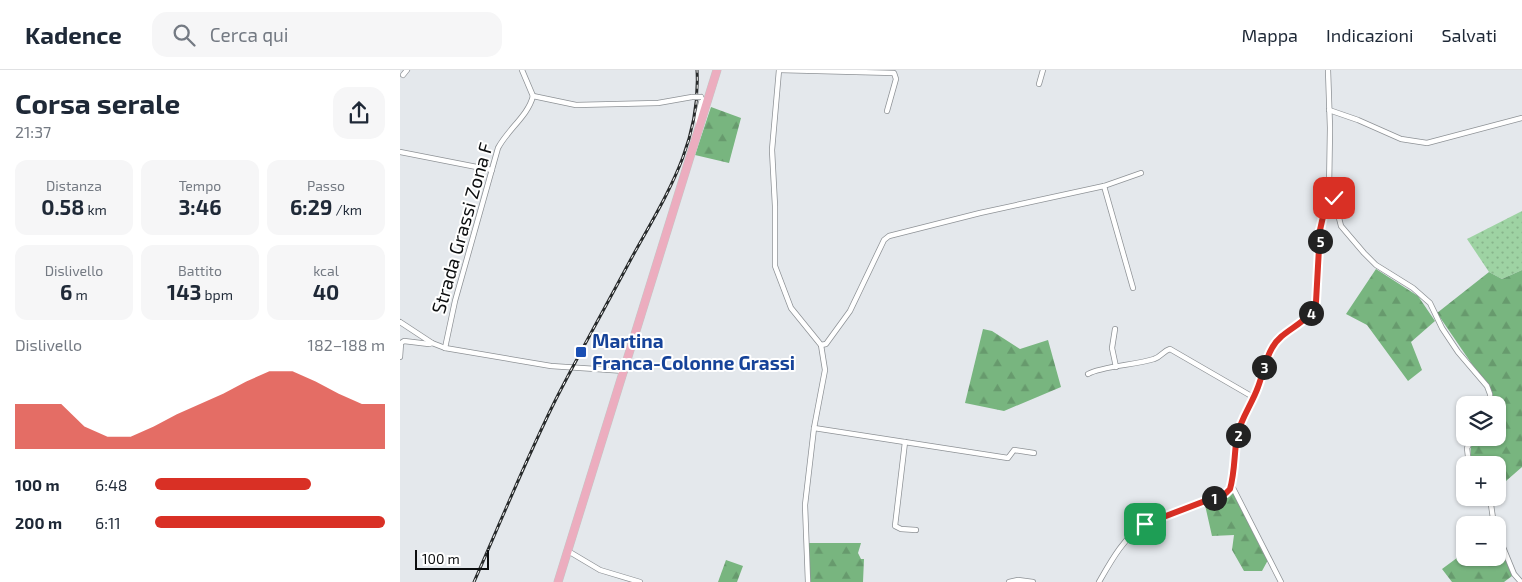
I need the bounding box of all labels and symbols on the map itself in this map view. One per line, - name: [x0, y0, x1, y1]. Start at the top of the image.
- street label: Strada Grassi Zona F: [426, 140, 497, 316]
- pin: [1313, 177, 1355, 219]
- pin: 5: [1308, 228, 1332, 254]
- pin: 4: [1298, 300, 1324, 326]
- place label: Martina Franca-Colonne Grassi: [592, 329, 795, 374]
- marker: Martina Franca-Colonne Grassi: [574, 345, 588, 359]
- pin: 3: [1252, 354, 1276, 380]
- pin: 2: [1226, 422, 1250, 448]
- pin: 1: [1202, 486, 1226, 510]
- pin: [1124, 503, 1166, 545]
- scale bar: [415, 547, 489, 570]

